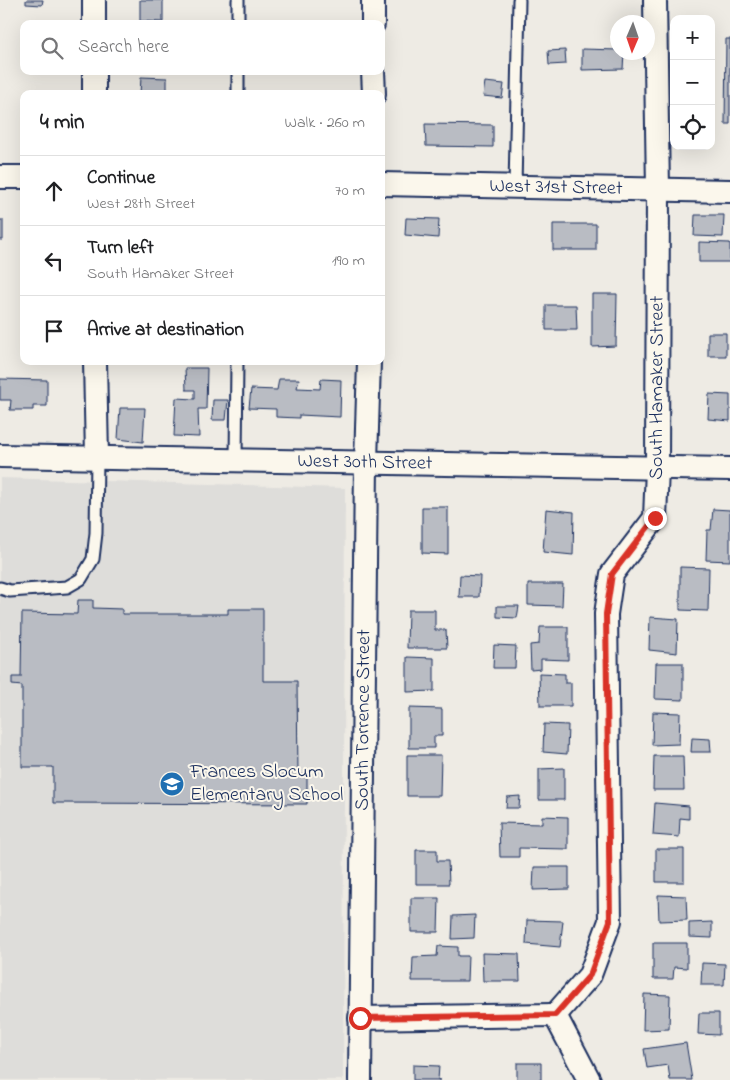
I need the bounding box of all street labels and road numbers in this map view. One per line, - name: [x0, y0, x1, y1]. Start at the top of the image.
- street label: West 31st Street: [489, 172, 623, 203]
- street label: South Hamaker Street: [642, 296, 672, 480]
- street label: West 30th Street: [297, 447, 433, 478]
- street label: South Torrence Street: [348, 629, 379, 811]

